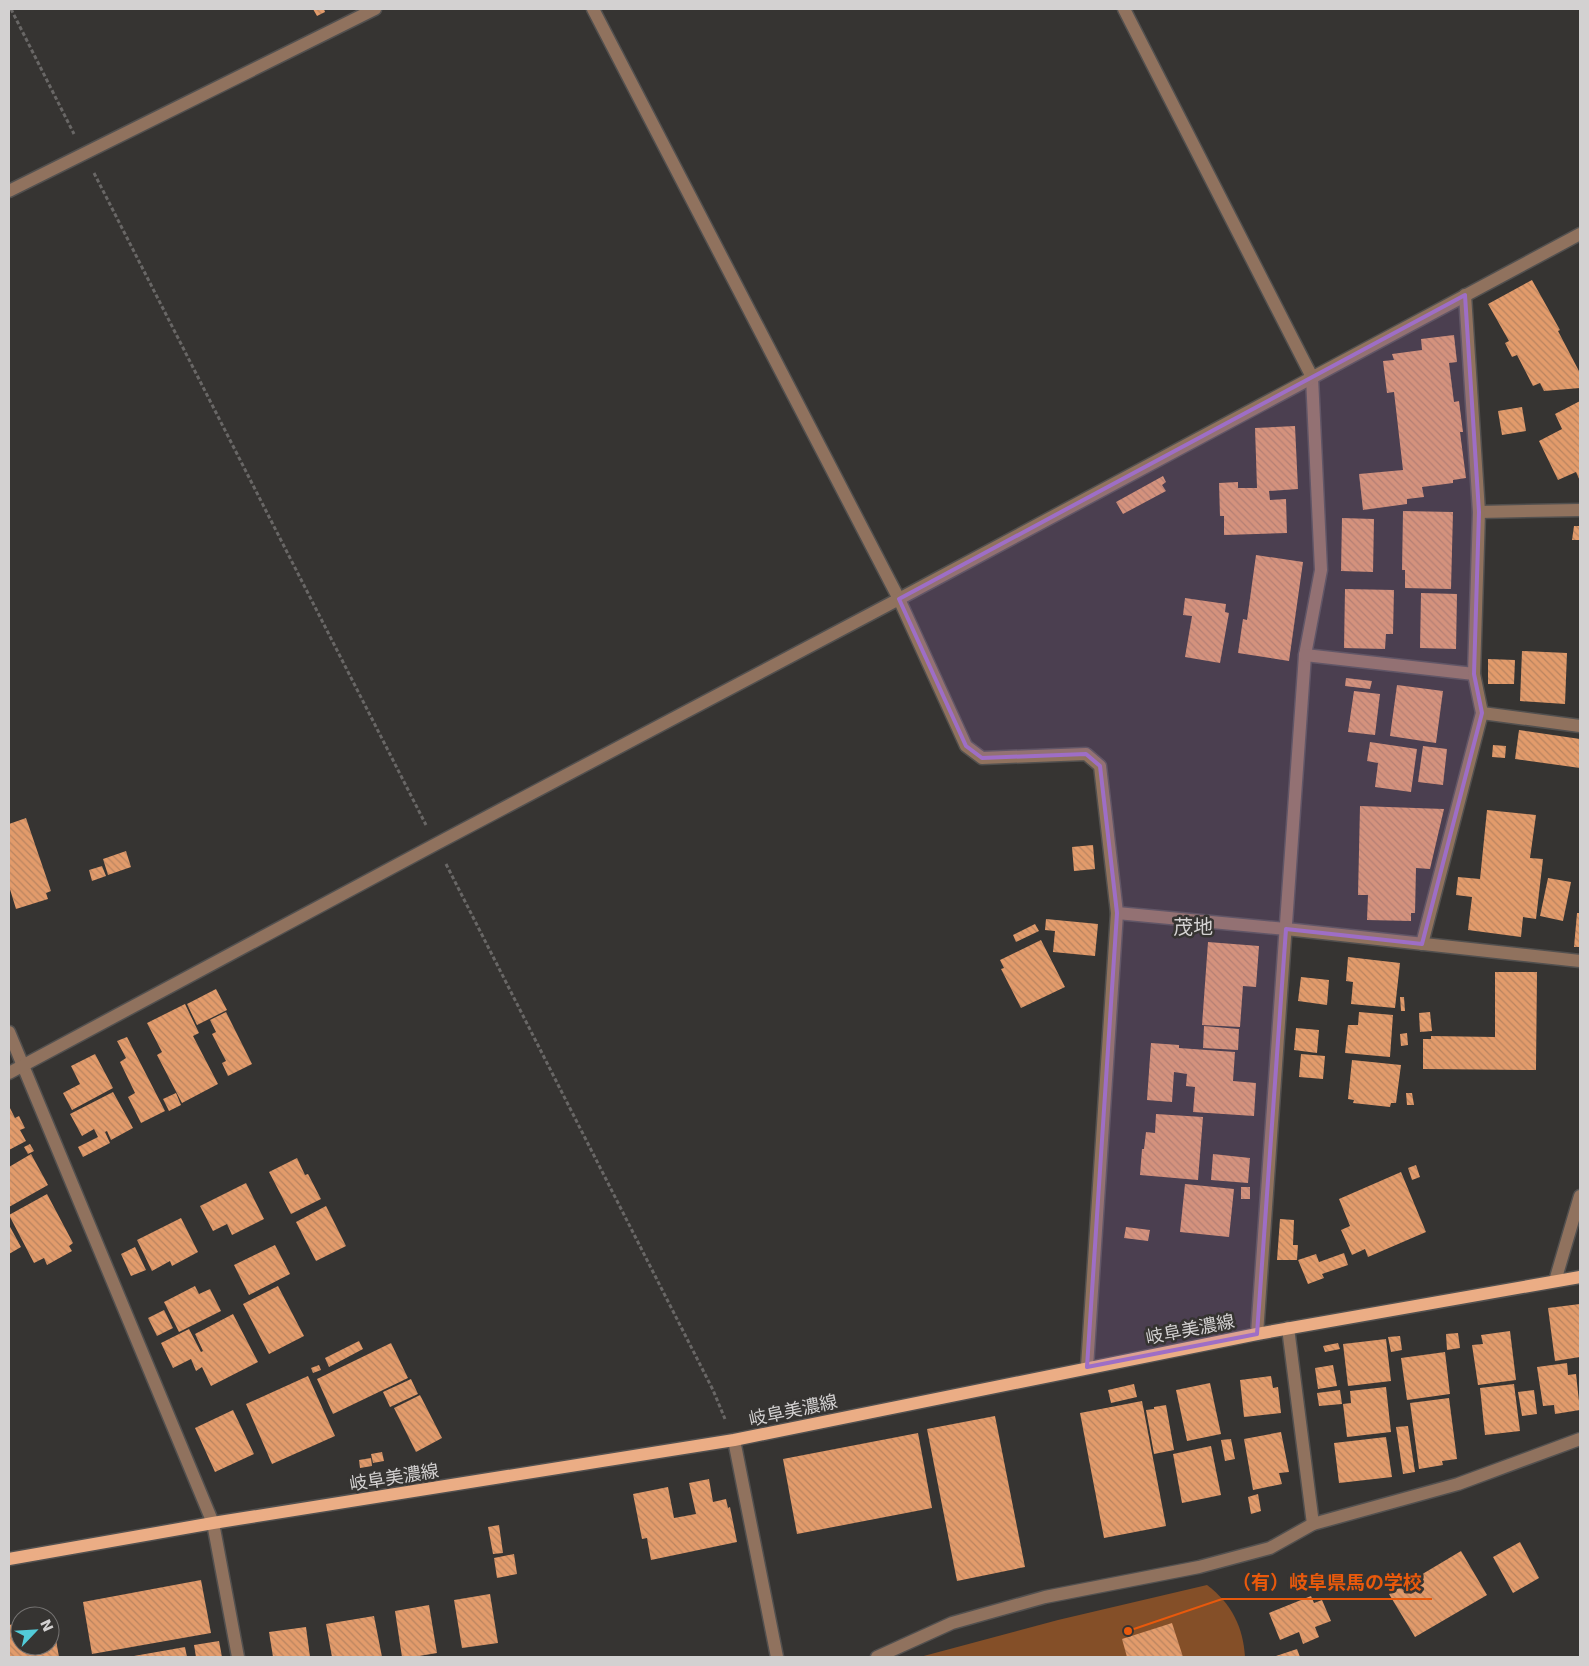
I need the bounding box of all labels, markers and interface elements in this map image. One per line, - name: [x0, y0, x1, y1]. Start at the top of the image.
- district label: 茂地: [1173, 915, 1213, 939]
- street label: 岐阜美濃線: [1144, 1310, 1236, 1348]
- street label: 岐阜美濃線: [747, 1390, 839, 1430]
- street label: 岐阜美濃線: [348, 1460, 440, 1494]
- callout: （有）岐阜県馬の学校: [1222, 1565, 1432, 1599]
- text: （有）岐阜県馬の学校: [1232, 1571, 1422, 1593]
- north arrow: [10, 1606, 60, 1656]
- text: N: [37, 1617, 57, 1634]

